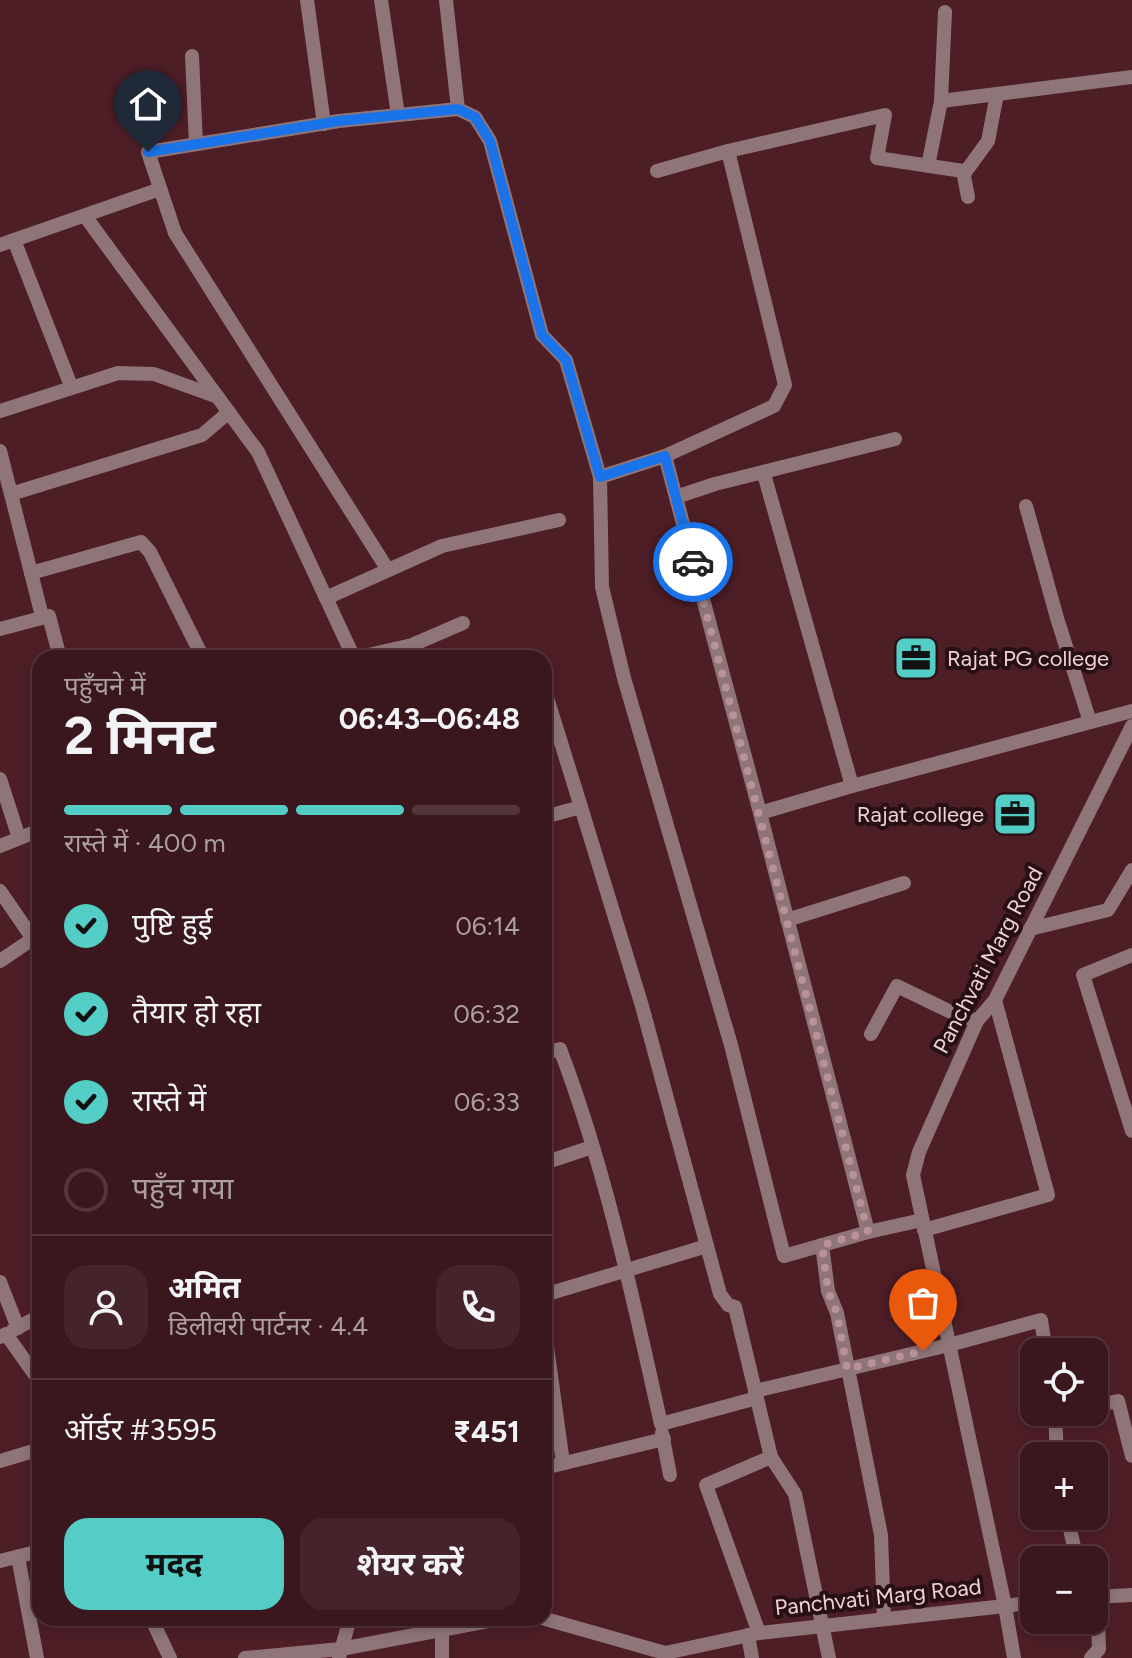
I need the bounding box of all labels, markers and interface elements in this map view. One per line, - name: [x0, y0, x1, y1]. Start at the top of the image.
- pin: [114, 70, 182, 152]
- icon: home: [126, 82, 170, 126]
- courier: [653, 522, 733, 602]
- icon: car: [671, 540, 715, 584]
- office icon: Rajat PG college: [892, 634, 940, 682]
- place label: Rajat PG college: [947, 645, 1109, 672]
- text: पहुँचने में: [64, 670, 145, 702]
- text: 06:43–06:48: [339, 700, 520, 737]
- text: 2 मिनट: [64, 705, 216, 767]
- office icon: Rajat college: [991, 790, 1039, 838]
- place label: Rajat college: [857, 801, 984, 828]
- text: रास्ते में · 400 m: [64, 827, 226, 859]
- street label: Panchvati Marg Road: [927, 862, 1049, 1058]
- icon: check: [64, 904, 108, 948]
- text: पुष्टि हुई: [132, 906, 212, 943]
- text: 06:14: [455, 910, 520, 942]
- icon: check: [64, 992, 108, 1036]
- text: तैयार हो रहा: [132, 994, 261, 1031]
- text: 06:32: [453, 998, 520, 1030]
- icon: check: [64, 1080, 108, 1124]
- text: रास्ते में: [132, 1082, 206, 1119]
- text: 06:33: [454, 1086, 520, 1118]
- text: पहुँच गया: [132, 1170, 234, 1207]
- button: person: [64, 1265, 148, 1349]
- button: phone: [436, 1265, 520, 1349]
- text: अमित: [168, 1269, 241, 1306]
- pin: [889, 1269, 957, 1351]
- icon: bag: [901, 1281, 945, 1325]
- text: डिलीवरी पार्टनर · 4.4: [168, 1310, 368, 1342]
- map controls: [1020, 1338, 1108, 1634]
- button: locate: [1020, 1338, 1108, 1426]
- text: ऑर्डर #3595: [64, 1411, 217, 1448]
- text: ₹451: [453, 1413, 520, 1450]
- button: +: [1020, 1442, 1108, 1530]
- button: मदद: [64, 1518, 284, 1610]
- button: शेयर करें: [300, 1518, 520, 1610]
- button: −: [1020, 1546, 1108, 1634]
- street label: Panchvati Marg Road: [773, 1573, 983, 1621]

